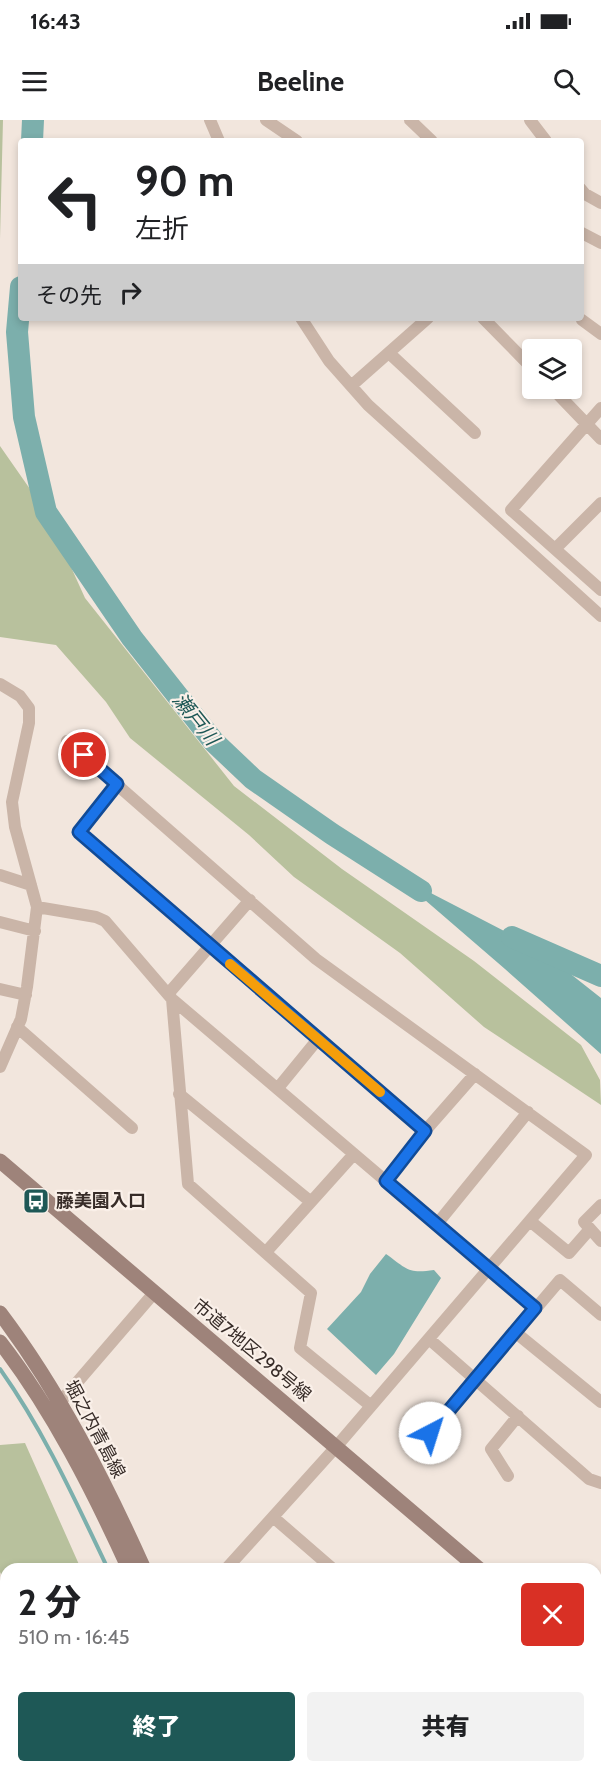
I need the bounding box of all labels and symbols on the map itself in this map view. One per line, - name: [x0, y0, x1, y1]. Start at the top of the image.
- water label: 瀬戸川: [168, 688, 225, 751]
- pin: [58, 729, 109, 780]
- bus stop icon: 藤美園入口: [21, 1186, 51, 1216]
- place label: 藤美園入口: [56, 1190, 146, 1212]
- street label: 市道7地区298号線: [188, 1294, 316, 1406]
- street label: 堀之内青島線: [60, 1376, 130, 1482]
- position arrow: [398, 1401, 462, 1465]

